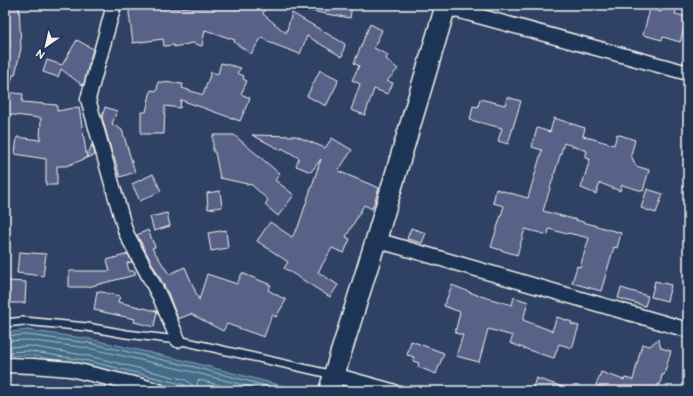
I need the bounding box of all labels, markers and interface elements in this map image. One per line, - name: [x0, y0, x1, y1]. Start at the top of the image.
- north arrow: [26, 26, 66, 66]
- text: N: [34, 46, 48, 62]

